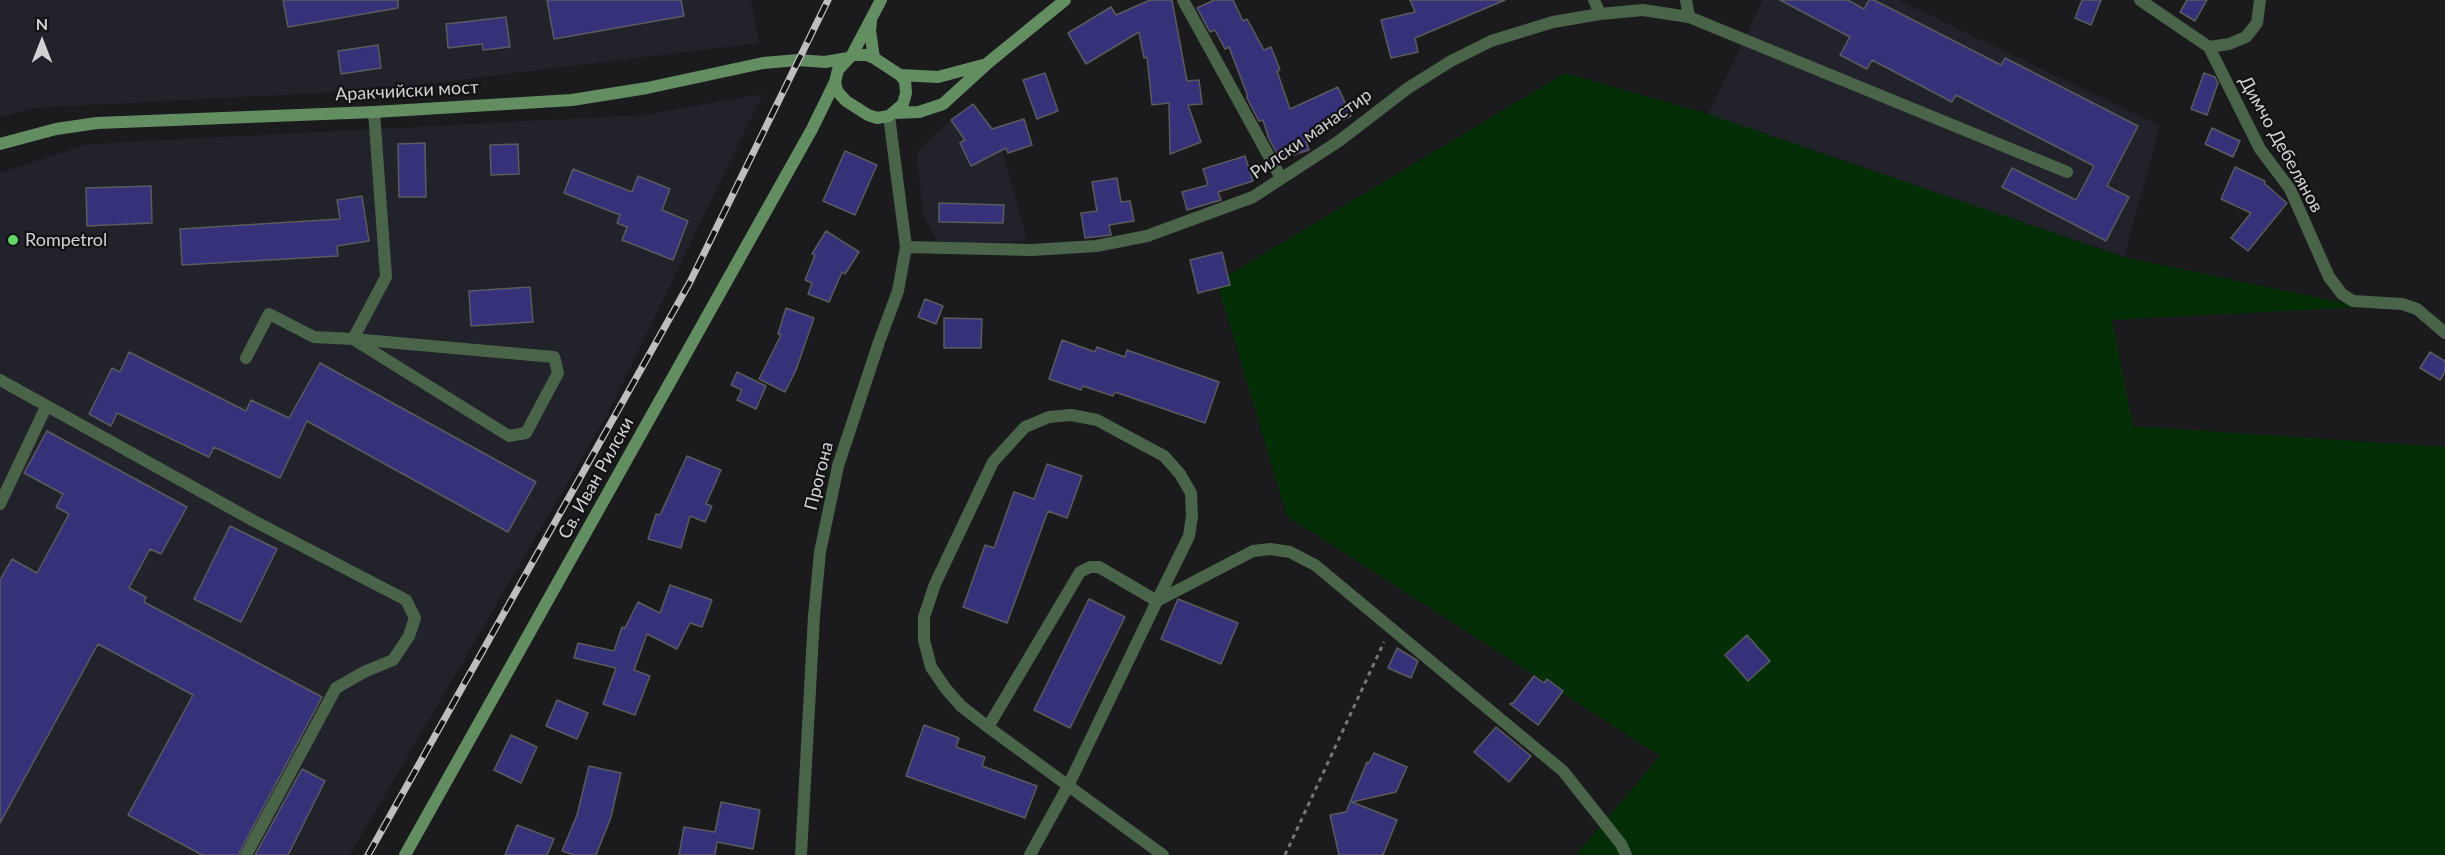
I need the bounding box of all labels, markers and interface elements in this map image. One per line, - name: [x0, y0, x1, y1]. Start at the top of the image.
- north arrow: [12, 12, 72, 72]
- text: N: [36, 14, 48, 33]
- street label: Димчо Дебелянов: [2234, 72, 2328, 216]
- street label: Аракчийски мост: [335, 76, 479, 106]
- street label: Рилски манастир: [1246, 84, 1376, 184]
- place label: Rompetrol: [25, 229, 107, 251]
- marker: Rompetrol: [6, 233, 20, 247]
- street label: Св. Иван Рилски: [554, 413, 638, 543]
- street label: Прогона: [800, 440, 838, 512]

